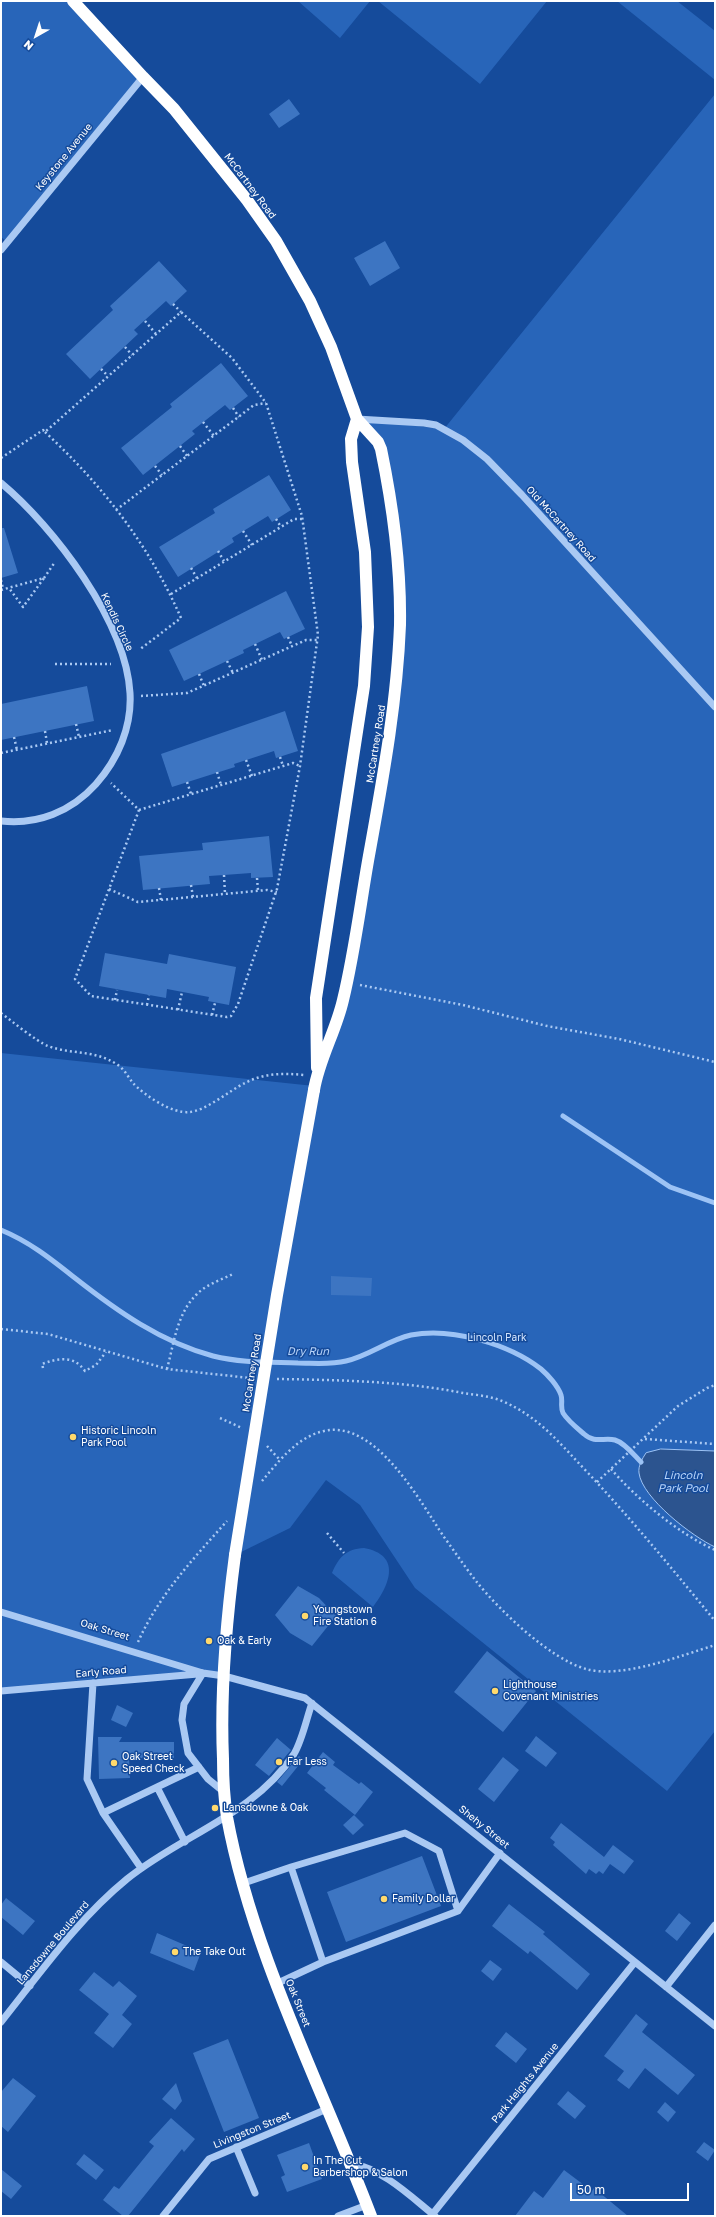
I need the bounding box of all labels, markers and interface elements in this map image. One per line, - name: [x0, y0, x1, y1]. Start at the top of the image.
- north arrow: [16, 16, 56, 56]
- text: N: [21, 38, 35, 53]
- street label: Keystone Avenue: [33, 121, 95, 193]
- street label: McCartney Road: [221, 151, 279, 221]
- street label: Old McCartney Road: [524, 484, 598, 564]
- street label: Kendis Circle: [98, 591, 136, 653]
- street label: McCartney Road: [364, 704, 388, 784]
- park label: Lincoln Park: [467, 1332, 527, 1344]
- street label: McCartney Road: [240, 1333, 264, 1413]
- water label: Dry Run: [287, 1345, 329, 1359]
- place label: Historic Lincoln Park Pool: [81, 1425, 156, 1448]
- marker: Historic Lincoln Park Pool: [68, 1432, 78, 1442]
- water label: Lincoln Park Pool: [658, 1469, 708, 1495]
- place label: Youngstown Fire Station 6: [313, 1604, 377, 1628]
- marker: Youngstown Fire Station 6: [300, 1611, 310, 1621]
- street label: Oak Street: [79, 1617, 131, 1643]
- place label: Oak & Early: [217, 1635, 272, 1647]
- marker: Oak & Early: [204, 1636, 214, 1646]
- street label: Early Road: [75, 1664, 127, 1680]
- place label: Lighthouse Covenant Ministries: [503, 1679, 598, 1702]
- marker: Lighthouse Covenant Ministries: [490, 1686, 500, 1696]
- place label: Oak Street Speed Check: [122, 1751, 185, 1774]
- place label: Far Less: [287, 1756, 327, 1768]
- marker: Far Less: [274, 1757, 284, 1767]
- marker: Oak Street Speed Check: [109, 1758, 119, 1768]
- place label: Lansdowne & Oak: [223, 1802, 308, 1814]
- marker: Lansdowne & Oak: [210, 1803, 220, 1813]
- street label: Shehy Street: [456, 1803, 512, 1851]
- place label: Family Dollar: [392, 1893, 455, 1905]
- marker: Family Dollar: [379, 1894, 389, 1904]
- street label: Lansdowne Boulevard: [14, 1899, 92, 1987]
- place label: The Take Out: [183, 1946, 246, 1958]
- marker: The Take Out: [170, 1947, 180, 1957]
- street label: Oak Street: [283, 1977, 313, 2029]
- street label: Park Heights Avenue: [489, 2041, 561, 2125]
- street label: Livingston Street: [212, 2109, 292, 2151]
- place label: In The Cut Barbershop & Salon: [313, 2155, 408, 2178]
- marker: In The Cut Barbershop & Salon: [300, 2162, 310, 2172]
- scale bar: [572, 2175, 691, 2201]
- text: 50 m: [577, 2182, 605, 2197]

